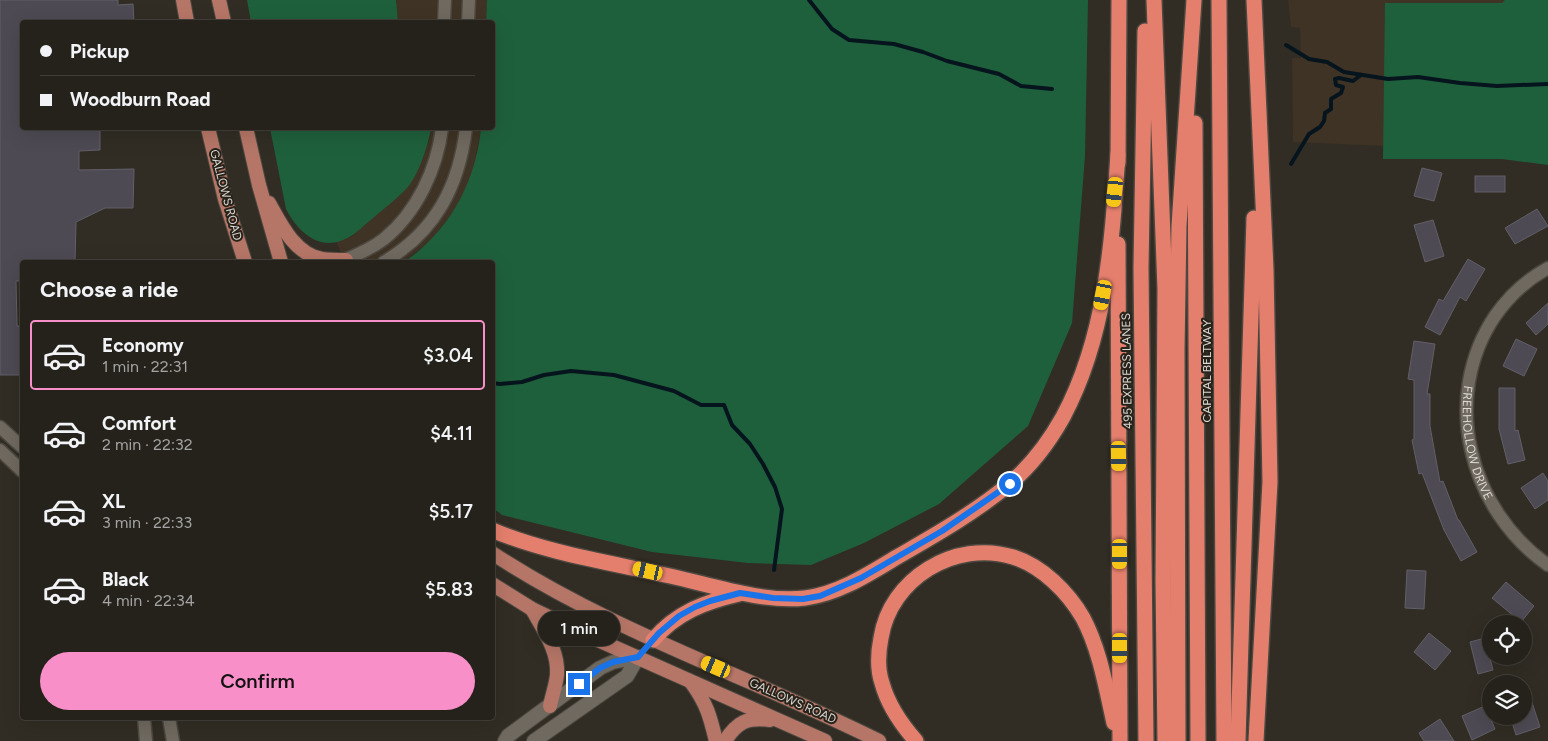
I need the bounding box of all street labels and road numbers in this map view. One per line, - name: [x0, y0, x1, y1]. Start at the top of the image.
- street label: GALLOWS ROAD: [207, 148, 245, 242]
- street label: 495 EXPRESS LANES: [1119, 313, 1135, 429]
- street label: CAPITAL BELTWAY: [1200, 319, 1214, 422]
- street label: FREEHOLLOW DRIVE: [1460, 385, 1496, 502]
- street label: GALLOWS ROAD: [747, 676, 839, 726]

